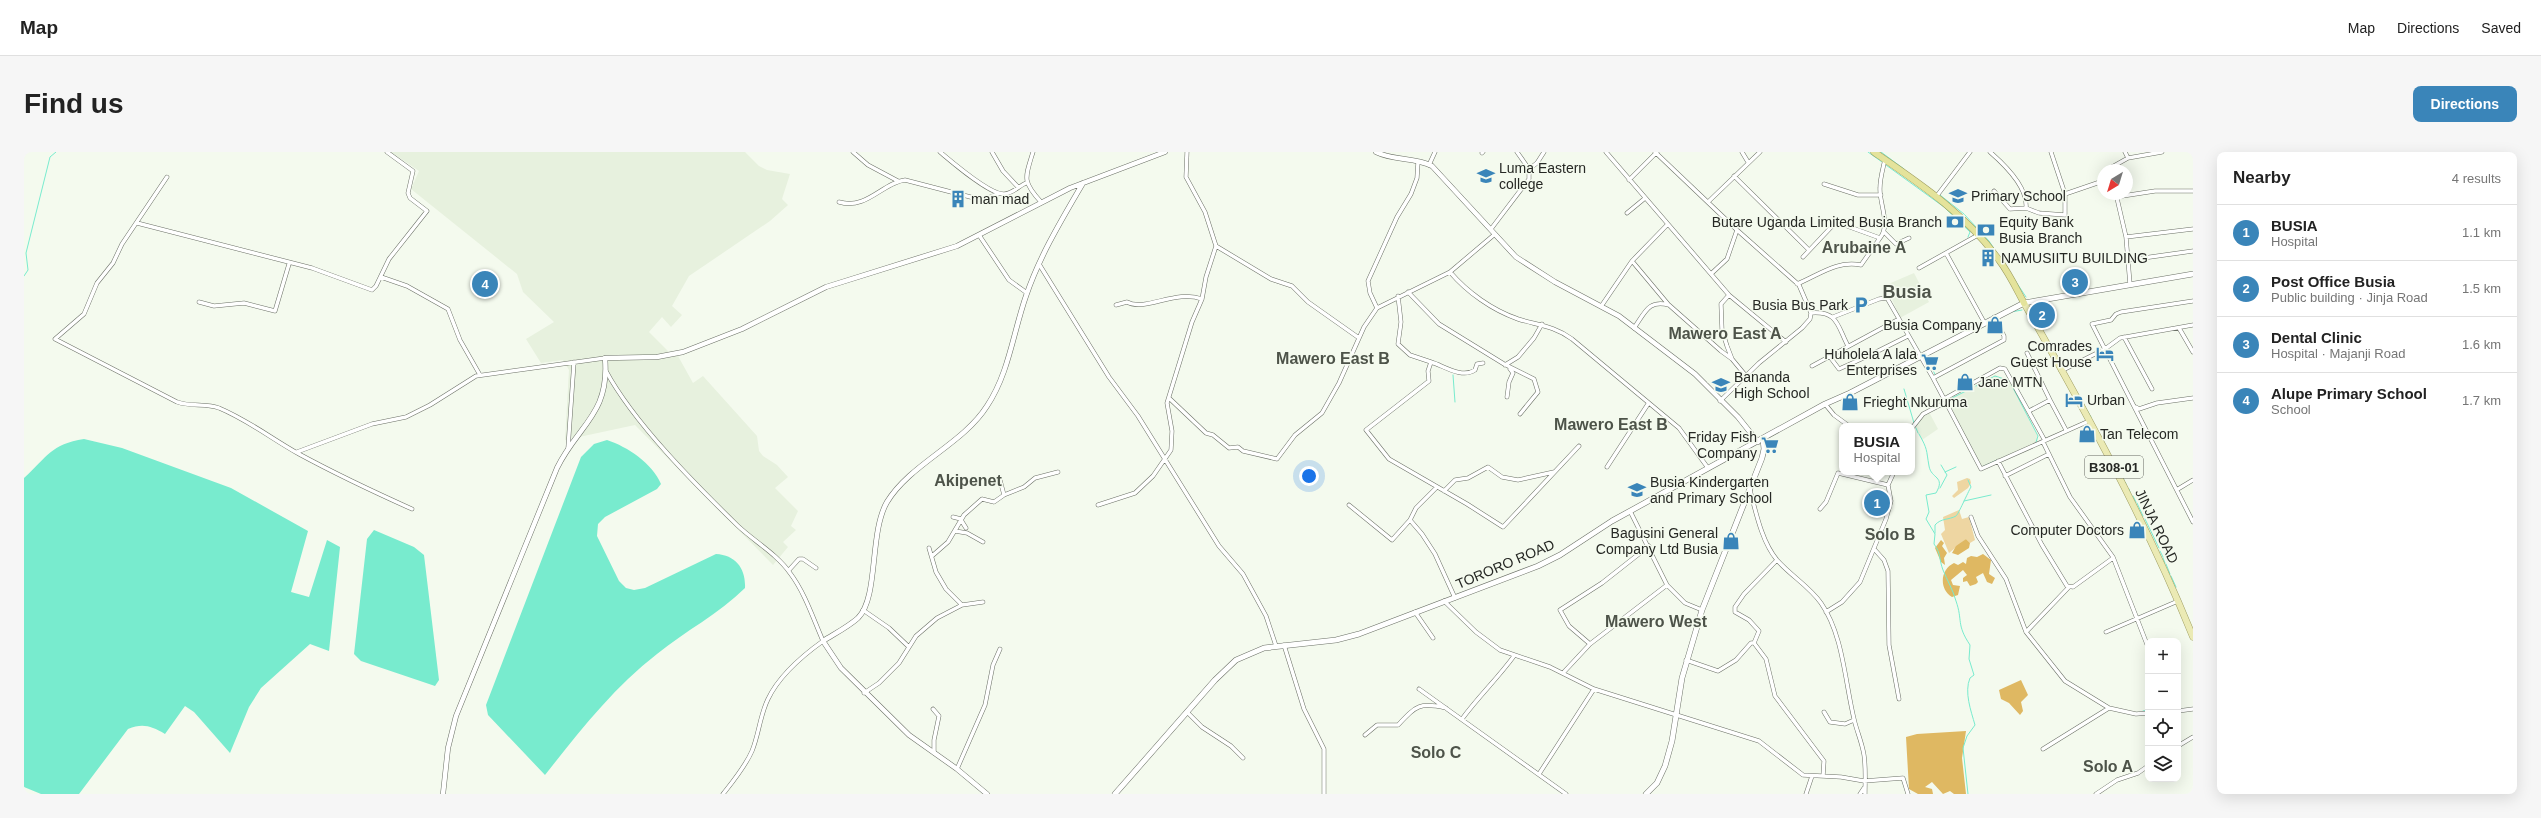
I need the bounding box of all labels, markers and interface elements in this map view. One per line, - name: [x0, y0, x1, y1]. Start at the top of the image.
- text: Map: [20, 17, 58, 38]
- text: Map: [2348, 20, 2375, 36]
- text: Directions: [2397, 20, 2459, 36]
- text: Saved: [2481, 20, 2521, 36]
- button: Directions: [2413, 86, 2517, 122]
- text: Find us: [24, 88, 124, 119]
- place label: Luma Eastern college: [1499, 160, 1586, 192]
- north arrow: [2097, 164, 2133, 200]
- school or university icon: Luma Eastern college: [1476, 166, 1496, 186]
- text: Nearby: [2233, 168, 2291, 187]
- text: 4 results: [2452, 171, 2501, 186]
- school or university icon: Primary School: [1948, 186, 1968, 206]
- place label: Primary School: [1971, 188, 2066, 204]
- building icon: man mad: [948, 189, 968, 209]
- place label: man mad: [971, 191, 1029, 207]
- bank icon: Butare Uganda Limited Busia Branch: [1945, 212, 1965, 232]
- place label: Butare Uganda Limited Busia Branch: [1712, 214, 1942, 230]
- place label: Equity Bank Busia Branch: [1999, 214, 2082, 246]
- text: BUSIA: [2271, 217, 2318, 234]
- bank icon: Equity Bank Busia Branch: [1976, 220, 1996, 240]
- text: 1: [2242, 225, 2250, 240]
- text: 1.1 km: [2462, 225, 2501, 240]
- text: Hospital: [2271, 234, 2318, 249]
- district label: Arubaine A: [1822, 239, 1907, 256]
- building icon: NAMUSIITU BUILDING: [1978, 248, 1998, 268]
- place label: NAMUSIITU BUILDING: [2001, 250, 2148, 266]
- pin: 3: [2062, 267, 2088, 297]
- pin: 4: [472, 269, 498, 299]
- text: Post Office Busia: [2271, 273, 2395, 290]
- text: 2: [2242, 281, 2250, 296]
- text: 1.5 km: [2462, 281, 2501, 296]
- district label: Busia: [1882, 282, 1932, 302]
- text: Public building · Jinja Road: [2271, 290, 2428, 305]
- parking icon: Busia Bus Park: [1851, 295, 1871, 315]
- place label: Busia Bus Park: [1752, 297, 1849, 313]
- pin: 2: [2029, 300, 2055, 330]
- shop icon: Busia Company: [1985, 315, 2005, 335]
- place label: Busia Company: [1883, 317, 1982, 333]
- district label: Mawero East A: [1668, 325, 1782, 342]
- text: Dental Clinic: [2271, 329, 2362, 346]
- text: 3: [2242, 337, 2250, 352]
- text: 1.6 km: [2462, 337, 2501, 352]
- place label: Comrades Guest House: [2010, 338, 2092, 370]
- hotel icon: Comrades Guest House: [2095, 344, 2115, 364]
- place label: Huholela A lala Enterprises: [1824, 346, 1917, 378]
- text: Hospital · Majanji Road: [2271, 346, 2405, 361]
- district label: Mawero East B: [1276, 350, 1390, 367]
- supermarket icon: Huholela A lala Enterprises: [1920, 352, 1940, 372]
- place label: Bananda High School: [1734, 369, 1810, 401]
- shop icon: Jane MTN: [1955, 372, 1975, 392]
- place label: Jane MTN: [1978, 374, 2043, 390]
- school or university icon: Bananda High School: [1711, 375, 1731, 395]
- text: Alupe Primary School: [2271, 385, 2427, 402]
- hotel icon: Urban: [2064, 390, 2084, 410]
- shop icon: Frieght Nkuruma: [1840, 392, 1860, 412]
- place label: Urban: [2087, 392, 2125, 408]
- text: 4: [2242, 393, 2250, 408]
- text: 1.7 km: [2462, 393, 2501, 408]
- place label: Frieght Nkuruma: [1863, 394, 1967, 410]
- text: School: [2271, 402, 2311, 417]
- district label: Mawero East B: [1554, 416, 1668, 433]
- popup: [1839, 423, 1915, 475]
- shop icon: Tan Telecom: [2077, 424, 2097, 444]
- place label: Tan Telecom: [2100, 426, 2178, 442]
- place label: Friday Fish Company: [1688, 429, 1757, 461]
- text: BUSIA: [1854, 433, 1900, 450]
- supermarket icon: Friday Fish Company: [1760, 435, 1780, 455]
- text: Hospital: [1854, 450, 1900, 465]
- road number: B308-01: [2085, 456, 2143, 478]
- your location: [1299, 466, 1319, 486]
- district label: Akipenet: [934, 472, 1002, 489]
- place label: Busia Kindergarten and Primary School: [1650, 474, 1772, 506]
- school or university icon: Busia Kindergarten and Primary School: [1627, 480, 1647, 500]
- street label: JINJA ROAD: [2132, 486, 2182, 566]
- pin: 1: [1864, 488, 1890, 518]
- shop icon: Computer Doctors: [2127, 520, 2147, 540]
- place label: Computer Doctors: [2010, 522, 2124, 538]
- place label: Bagusini General Company Ltd Busia: [1596, 525, 1718, 557]
- district label: Solo B: [1865, 526, 1915, 543]
- shop icon: Bagusini General Company Ltd Busia: [1721, 531, 1741, 551]
- street label: TORORO ROAD: [1453, 536, 1557, 592]
- district label: Mawero West: [1605, 613, 1708, 630]
- map controls: [2145, 638, 2181, 782]
- button: +: [2145, 638, 2181, 674]
- button: −: [2145, 674, 2181, 710]
- button: locate: [2145, 710, 2181, 746]
- district label: Solo C: [1411, 744, 1462, 761]
- button: layers: [2145, 746, 2181, 782]
- district label: Solo A: [2083, 758, 2133, 775]

